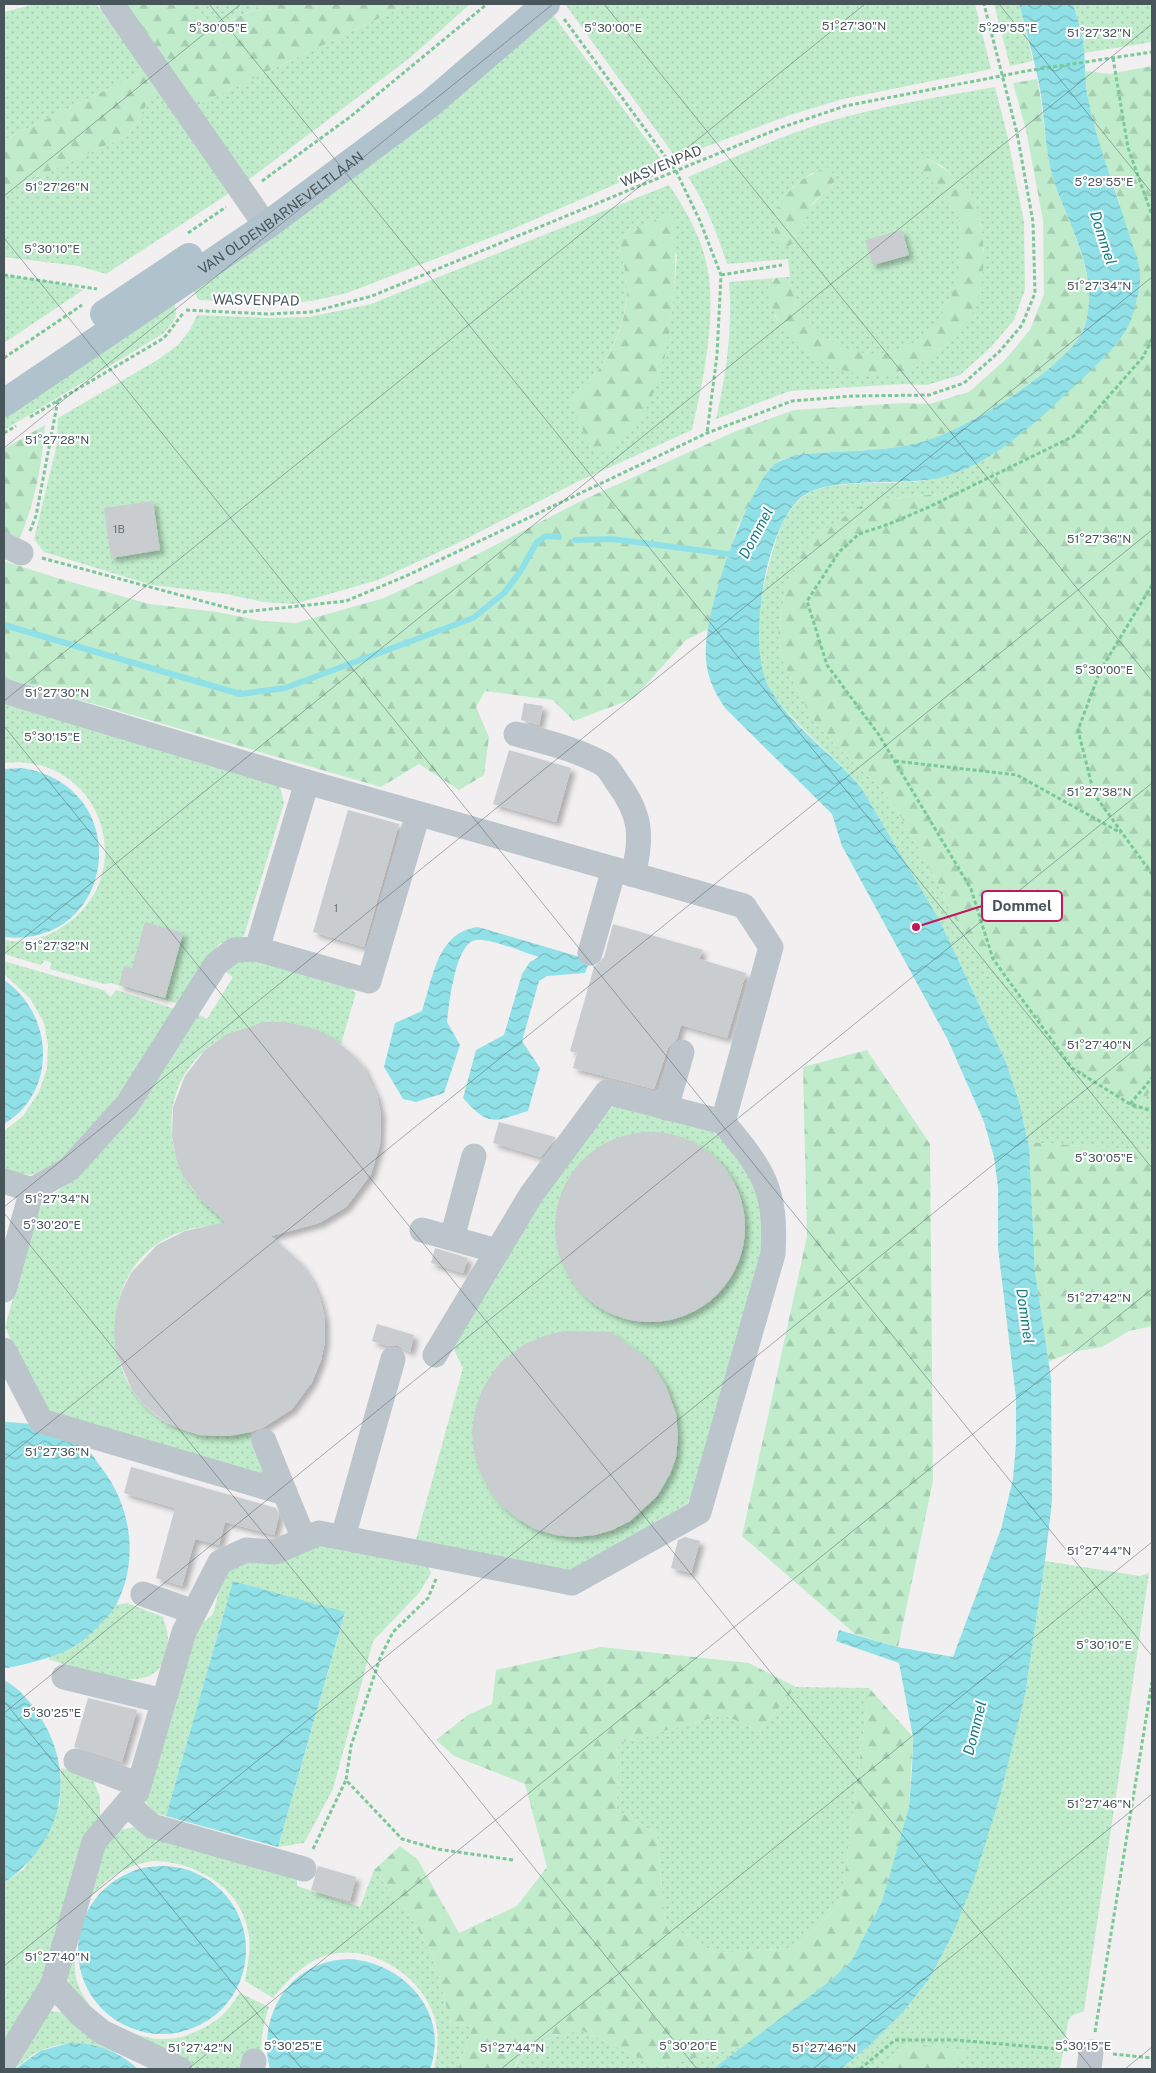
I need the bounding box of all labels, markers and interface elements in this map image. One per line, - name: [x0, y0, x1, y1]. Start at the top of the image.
- text: 51°27'30"N: [822, 19, 886, 33]
- text: 5°30'05"E: [189, 21, 247, 35]
- text: 5°30'00"E: [584, 21, 642, 35]
- text: 5°29'55"E: [979, 21, 1037, 35]
- text: 51°27'32"N: [1067, 26, 1131, 40]
- street label: WASVENPAD: [618, 142, 704, 190]
- street label: VAN OLDENBARNEVELTLAAN: [195, 148, 367, 277]
- text: 5°29'55"E: [1075, 175, 1133, 189]
- text: 51°27'26"N: [25, 180, 89, 194]
- water label: Dommel: [1087, 209, 1120, 267]
- text: 5°30'10"E: [24, 242, 80, 256]
- text: 51°27'34"N: [1067, 279, 1131, 293]
- street label: WASVENPAD: [212, 291, 300, 309]
- text: 51°27'28"N: [25, 433, 89, 447]
- water label: Dommel: [735, 504, 776, 561]
- house number: 1B: [113, 523, 125, 535]
- text: 51°27'36"N: [1067, 532, 1131, 546]
- text: 5°30'00"E: [1075, 663, 1133, 677]
- text: 51°27'30"N: [25, 686, 89, 700]
- text: 5°30'15"E: [24, 730, 80, 744]
- text: 51°27'38"N: [1067, 785, 1131, 799]
- callout: Dommel: [982, 891, 1062, 921]
- text: Dommel: [992, 897, 1052, 914]
- house number: 1: [334, 902, 338, 914]
- text: 51°27'32"N: [25, 939, 89, 953]
- text: 51°27'40"N: [1067, 1038, 1131, 1052]
- text: 5°30'05"E: [1075, 1151, 1133, 1165]
- text: 51°27'34"N: [25, 1192, 89, 1206]
- text: 5°30'20"E: [23, 1218, 81, 1232]
- water label: Dommel: [1013, 1287, 1038, 1345]
- text: 51°27'42"N: [1067, 1291, 1131, 1305]
- text: 51°27'36"N: [25, 1445, 89, 1459]
- text: 51°27'44"N: [1067, 1544, 1131, 1558]
- text: 5°30'10"E: [1076, 1638, 1132, 1652]
- water label: Dommel: [960, 1699, 990, 1757]
- text: 5°30'25"E: [23, 1706, 81, 1720]
- text: 51°27'46"N: [1067, 1797, 1131, 1811]
- text: 51°27'40"N: [25, 1950, 89, 1964]
- text: 5°30'25"E: [264, 2039, 322, 2053]
- text: 5°30'20"E: [659, 2039, 717, 2053]
- text: 5°30'15"E: [1055, 2039, 1111, 2053]
- text: 51°27'42"N: [168, 2041, 232, 2055]
- text: 51°27'44"N: [480, 2041, 544, 2055]
- text: 51°27'46"N: [792, 2041, 856, 2055]

